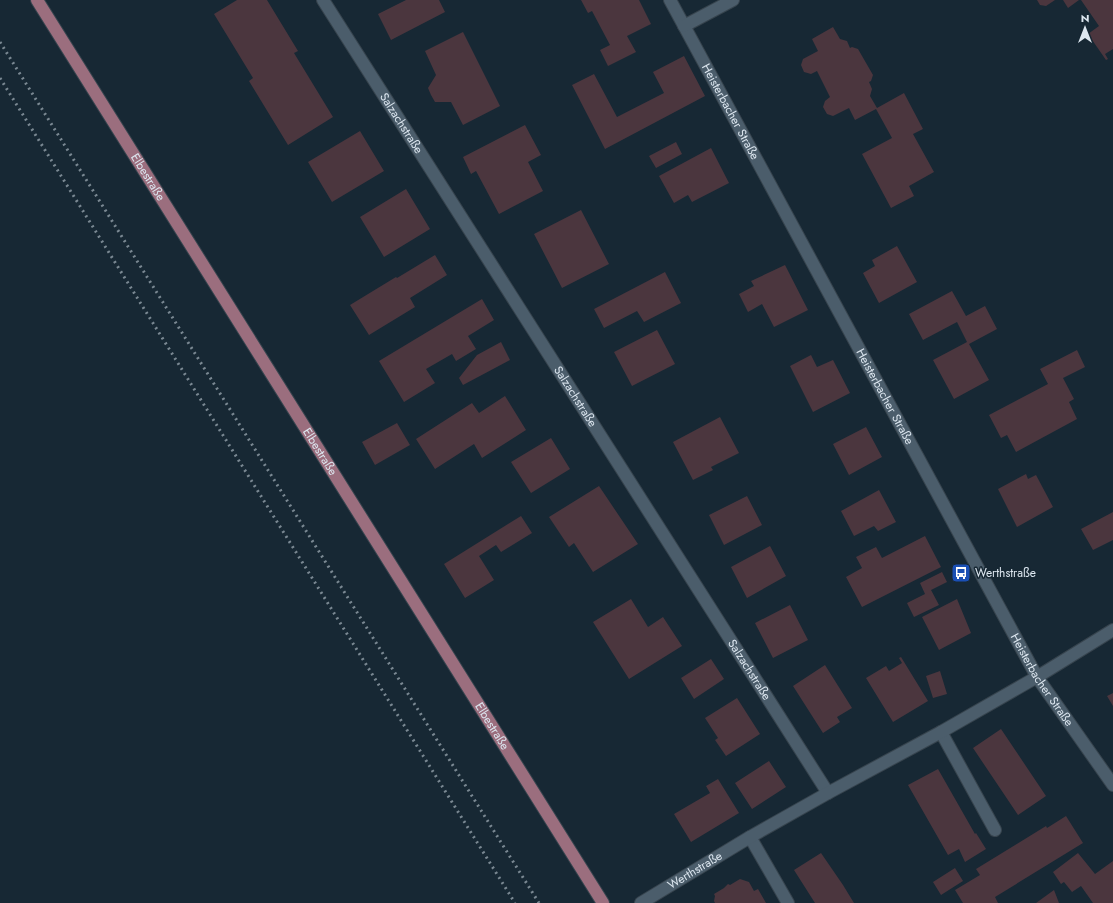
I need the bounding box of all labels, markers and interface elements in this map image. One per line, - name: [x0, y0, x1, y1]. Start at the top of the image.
- north arrow: [1065, 8, 1105, 48]
- text: N: [1081, 10, 1089, 26]
- street label: Heisterbacher Straße: [697, 60, 764, 163]
- street label: Salzachstraße: [375, 89, 428, 157]
- street label: Elbestraße: [126, 150, 170, 204]
- street label: Heisterbacher Straße: [852, 345, 918, 448]
- street label: Salzachstraße: [549, 362, 602, 430]
- street label: Elbestraße: [298, 424, 342, 479]
- bus stop icon: Werthstraße: [950, 562, 972, 584]
- place label: Werthstraße: [975, 564, 1036, 582]
- street label: Heisterbacher Straße: [1006, 630, 1078, 730]
- street label: Salzachstraße: [723, 636, 776, 704]
- street label: Elbestraße: [470, 699, 514, 753]
- street label: Werthstraße: [664, 847, 726, 894]

